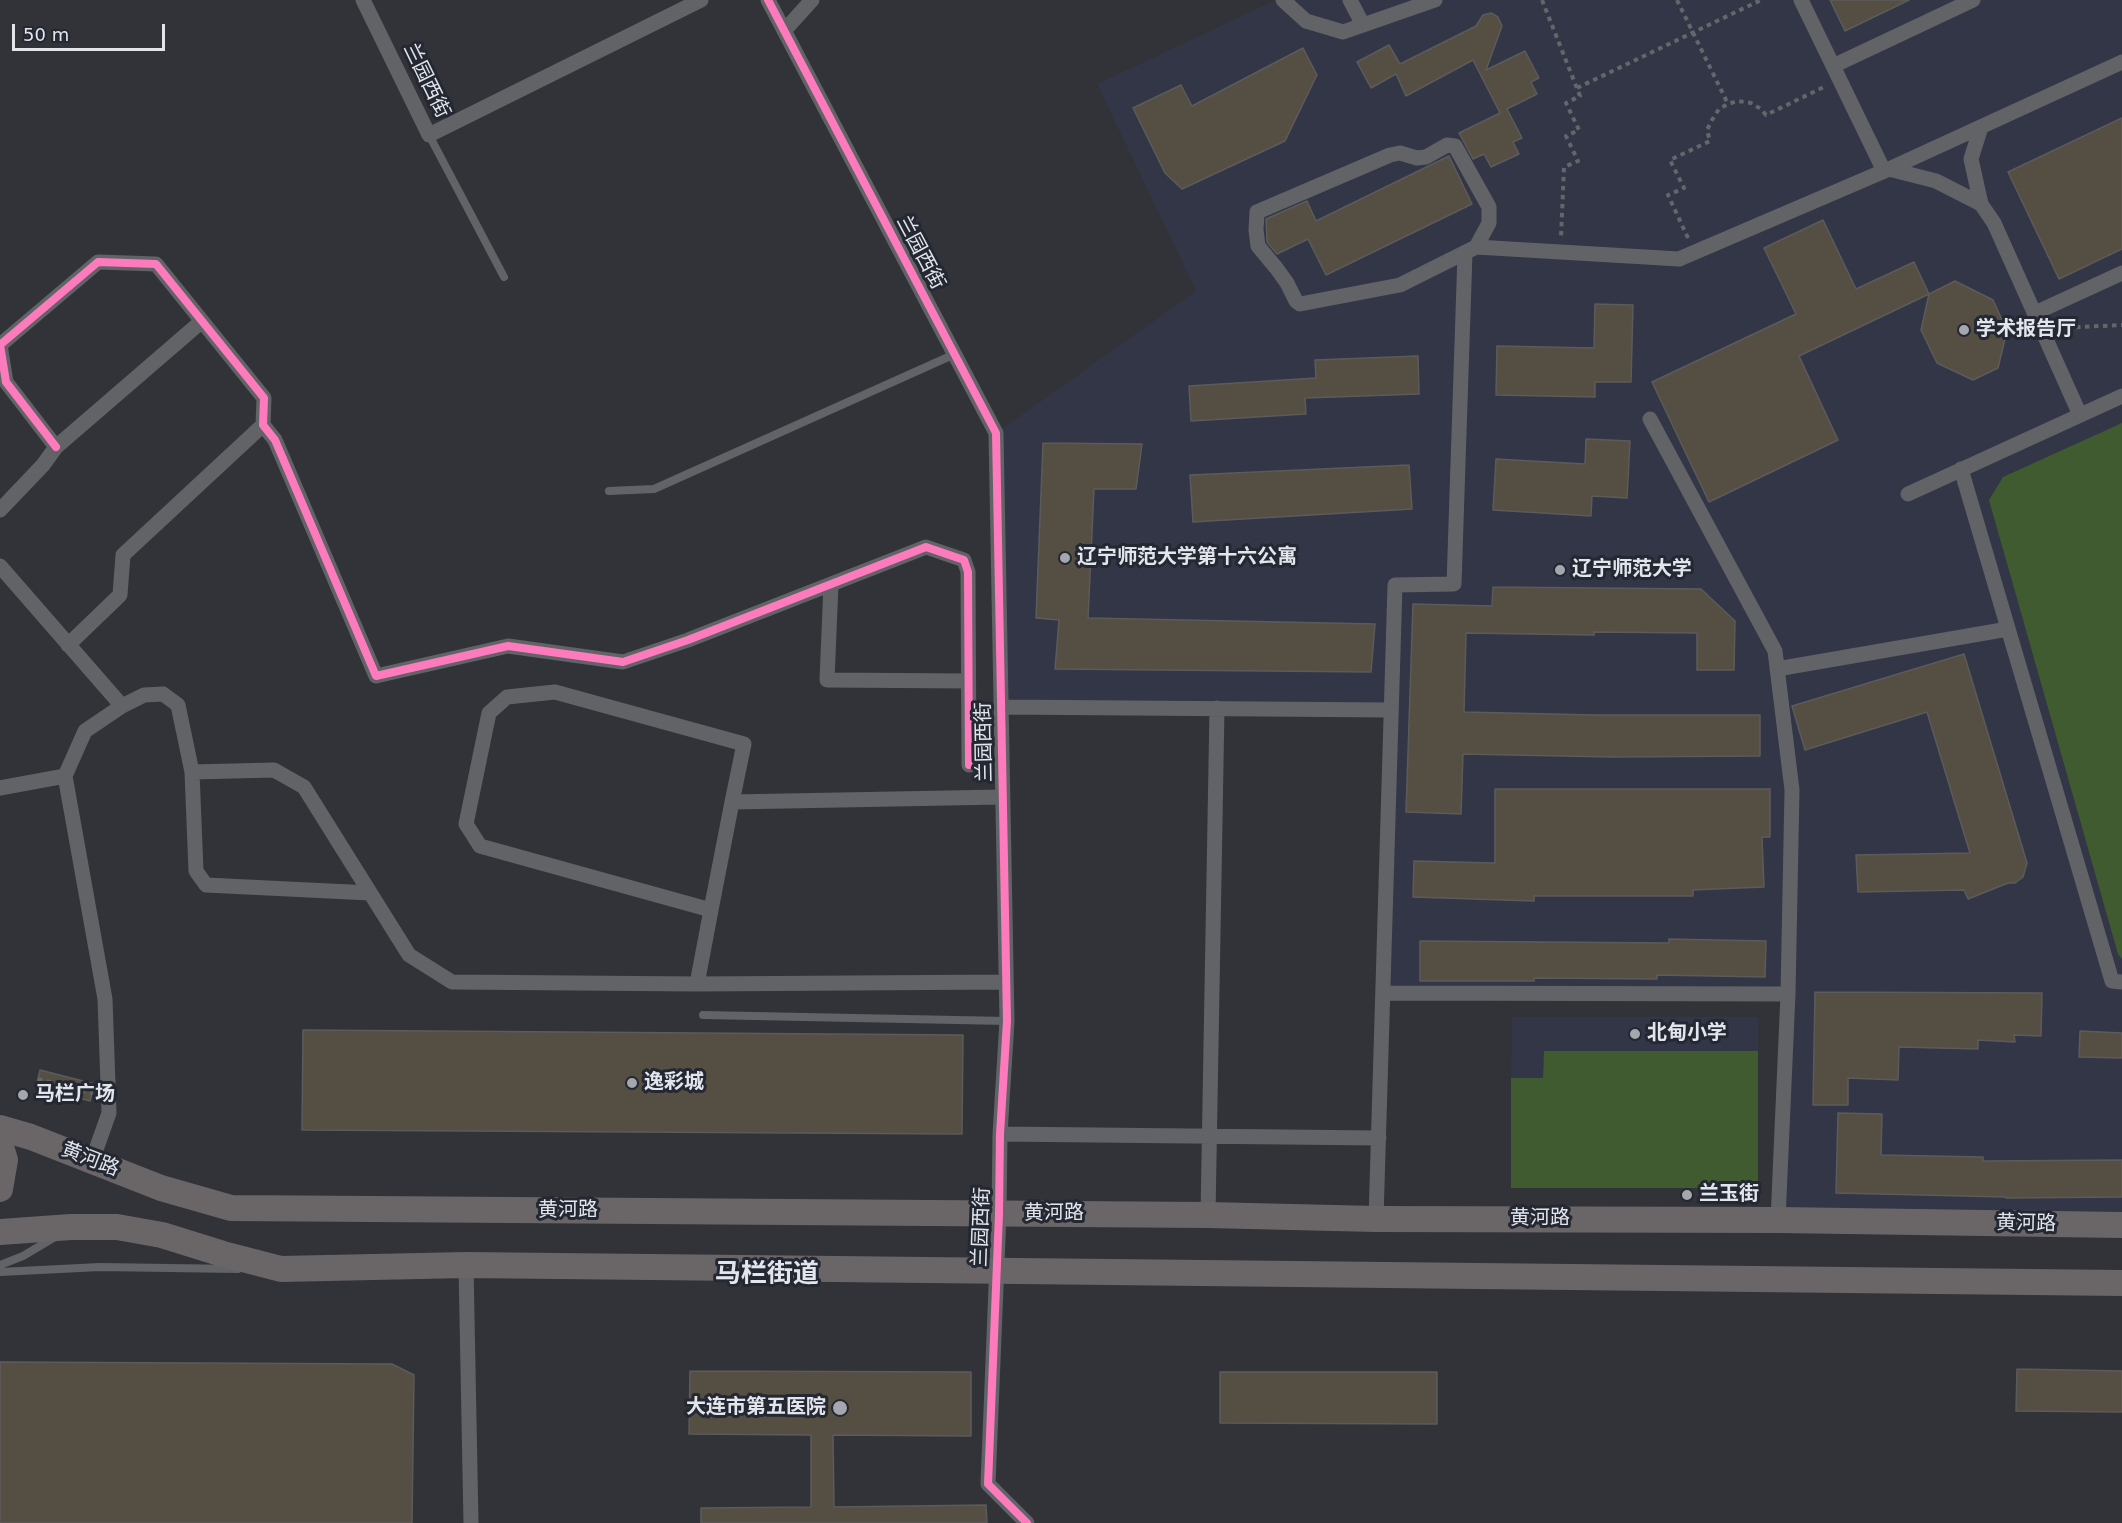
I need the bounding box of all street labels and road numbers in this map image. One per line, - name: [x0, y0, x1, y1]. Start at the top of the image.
- street label: 兰园西街: [398, 40, 454, 122]
- street label: 兰园西街: [891, 212, 949, 294]
- street label: 兰园西街: [972, 702, 998, 782]
- street label: 黄河路: [58, 1138, 122, 1182]
- street label: 兰园西街: [969, 1187, 995, 1267]
- street label: 黄河路: [538, 1199, 598, 1223]
- street label: 黄河路: [1024, 1202, 1084, 1226]
- street label: 黄河路: [1510, 1207, 1570, 1231]
- street label: 黄河路: [1996, 1211, 2056, 1237]

